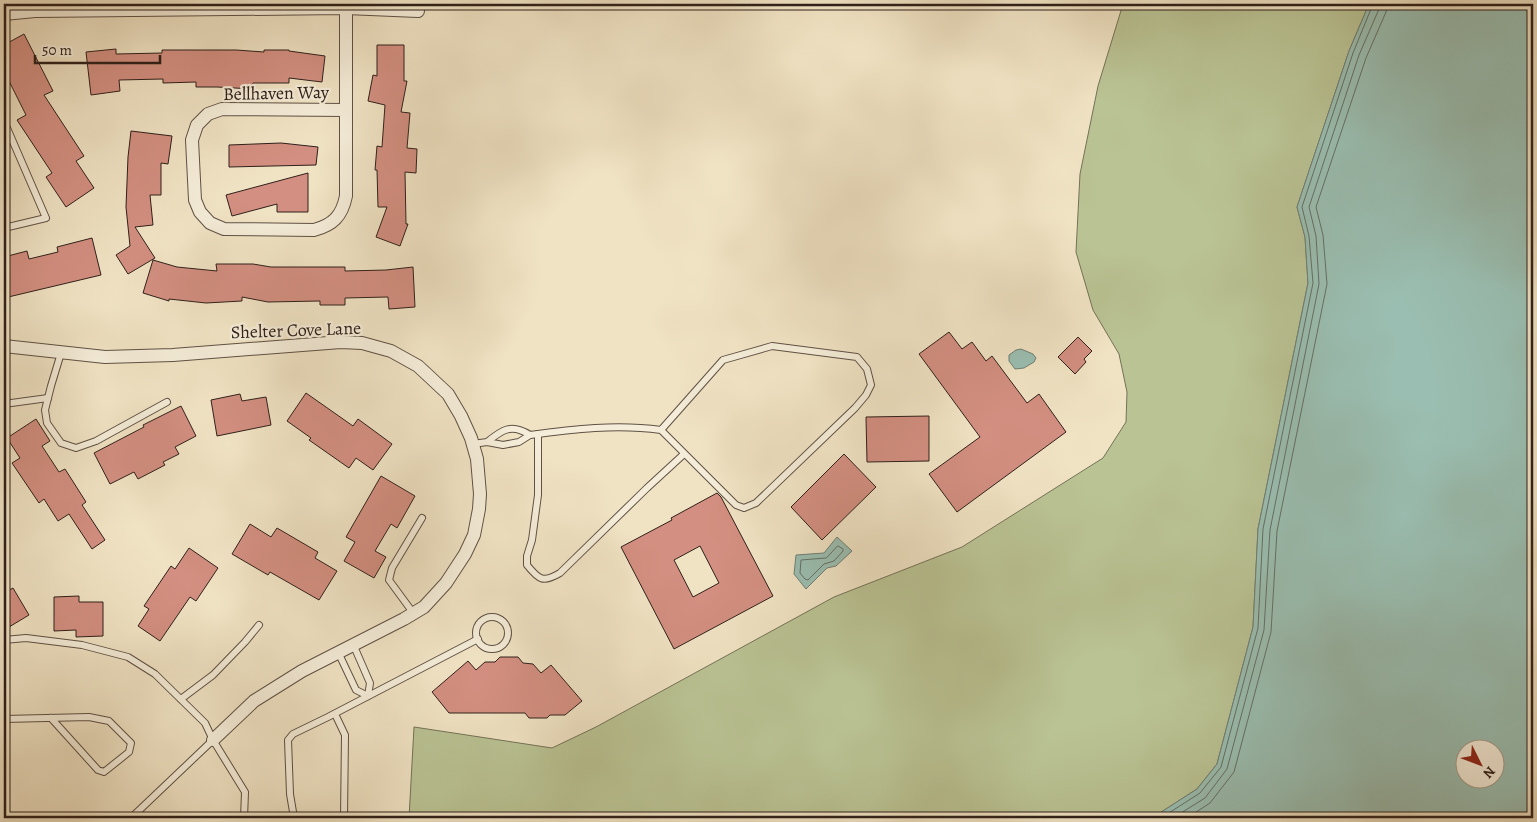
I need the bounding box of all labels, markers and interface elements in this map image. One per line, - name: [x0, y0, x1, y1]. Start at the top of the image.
- scale bar: [35, 32, 160, 64]
- text: 50 m: [42, 40, 72, 60]
- street label: Bellhaven Way: [223, 80, 330, 106]
- street label: Shelter Cove Lane: [230, 316, 362, 344]
- north arrow: [1454, 740, 1504, 790]
- text: N: [1479, 762, 1500, 783]

